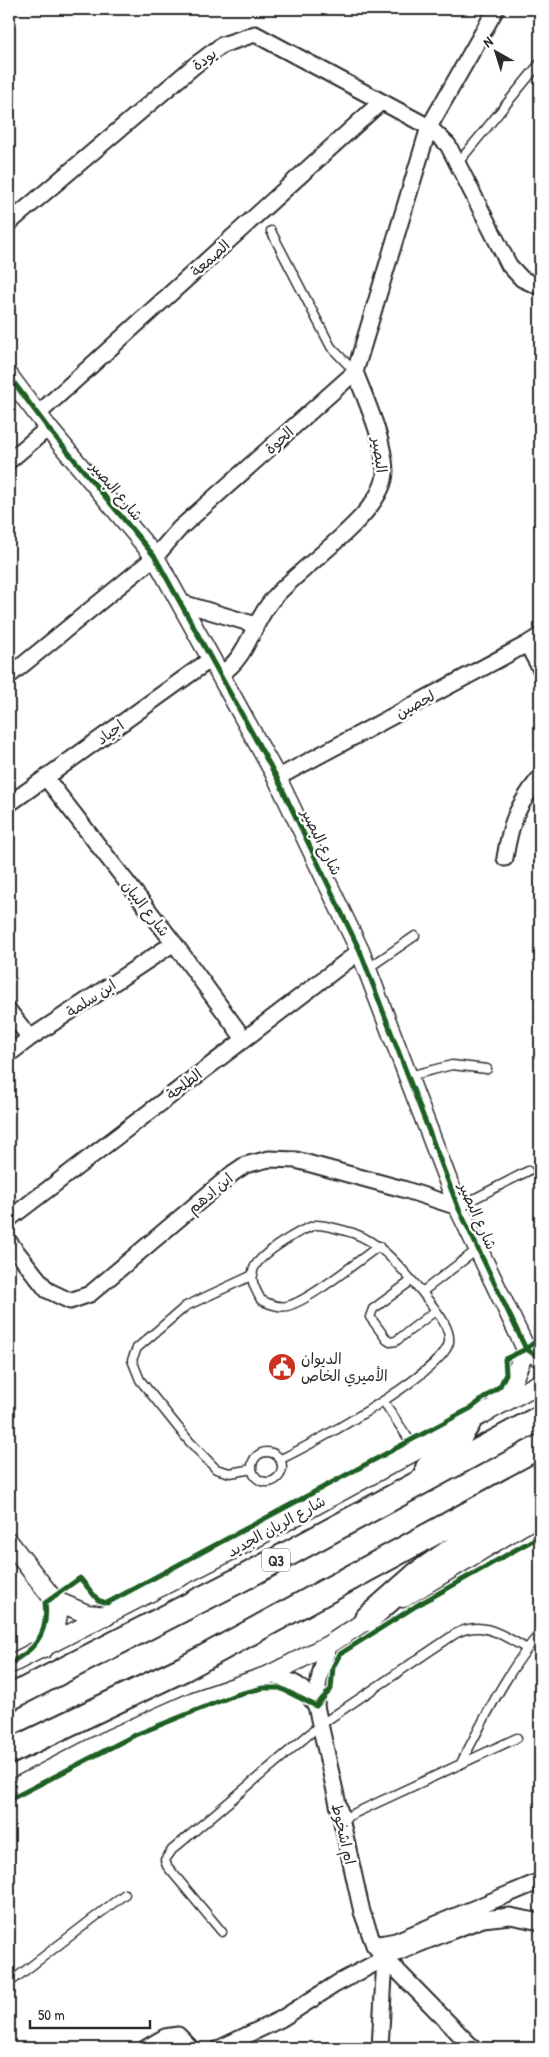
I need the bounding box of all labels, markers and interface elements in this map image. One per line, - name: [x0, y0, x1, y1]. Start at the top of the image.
- north arrow: [472, 28, 522, 78]
- text: N: [479, 31, 497, 51]
- street label: يودة: [187, 43, 221, 75]
- street label: الصمعة: [186, 235, 234, 281]
- street label: الحوة: [260, 421, 298, 459]
- street label: البصير: [367, 434, 393, 474]
- street label: شارع البصير: [85, 455, 148, 525]
- street label: لحصين: [392, 685, 438, 723]
- street label: اجياد: [92, 715, 128, 749]
- street label: شارع البصير: [296, 803, 347, 879]
- street label: شارع البيان: [117, 875, 175, 941]
- street label: ابن سلمة: [62, 974, 120, 1022]
- street label: الطلحة: [162, 1064, 206, 1104]
- street label: ابن ادهم: [183, 1168, 239, 1220]
- street label: شارع البصير: [453, 1177, 502, 1253]
- place label: الديوان الأميري الخاص: [301, 1348, 388, 1387]
- public building icon: الديوان الأميري الخاص: [267, 1352, 297, 1382]
- street label: شارع الريان الجديد: [223, 1490, 329, 1562]
- road number: Q3: [262, 1548, 290, 1572]
- street label: ام اشخوط: [326, 1801, 361, 1867]
- scale bar: [30, 1997, 150, 2029]
- text: 50 m: [38, 2004, 65, 2025]

